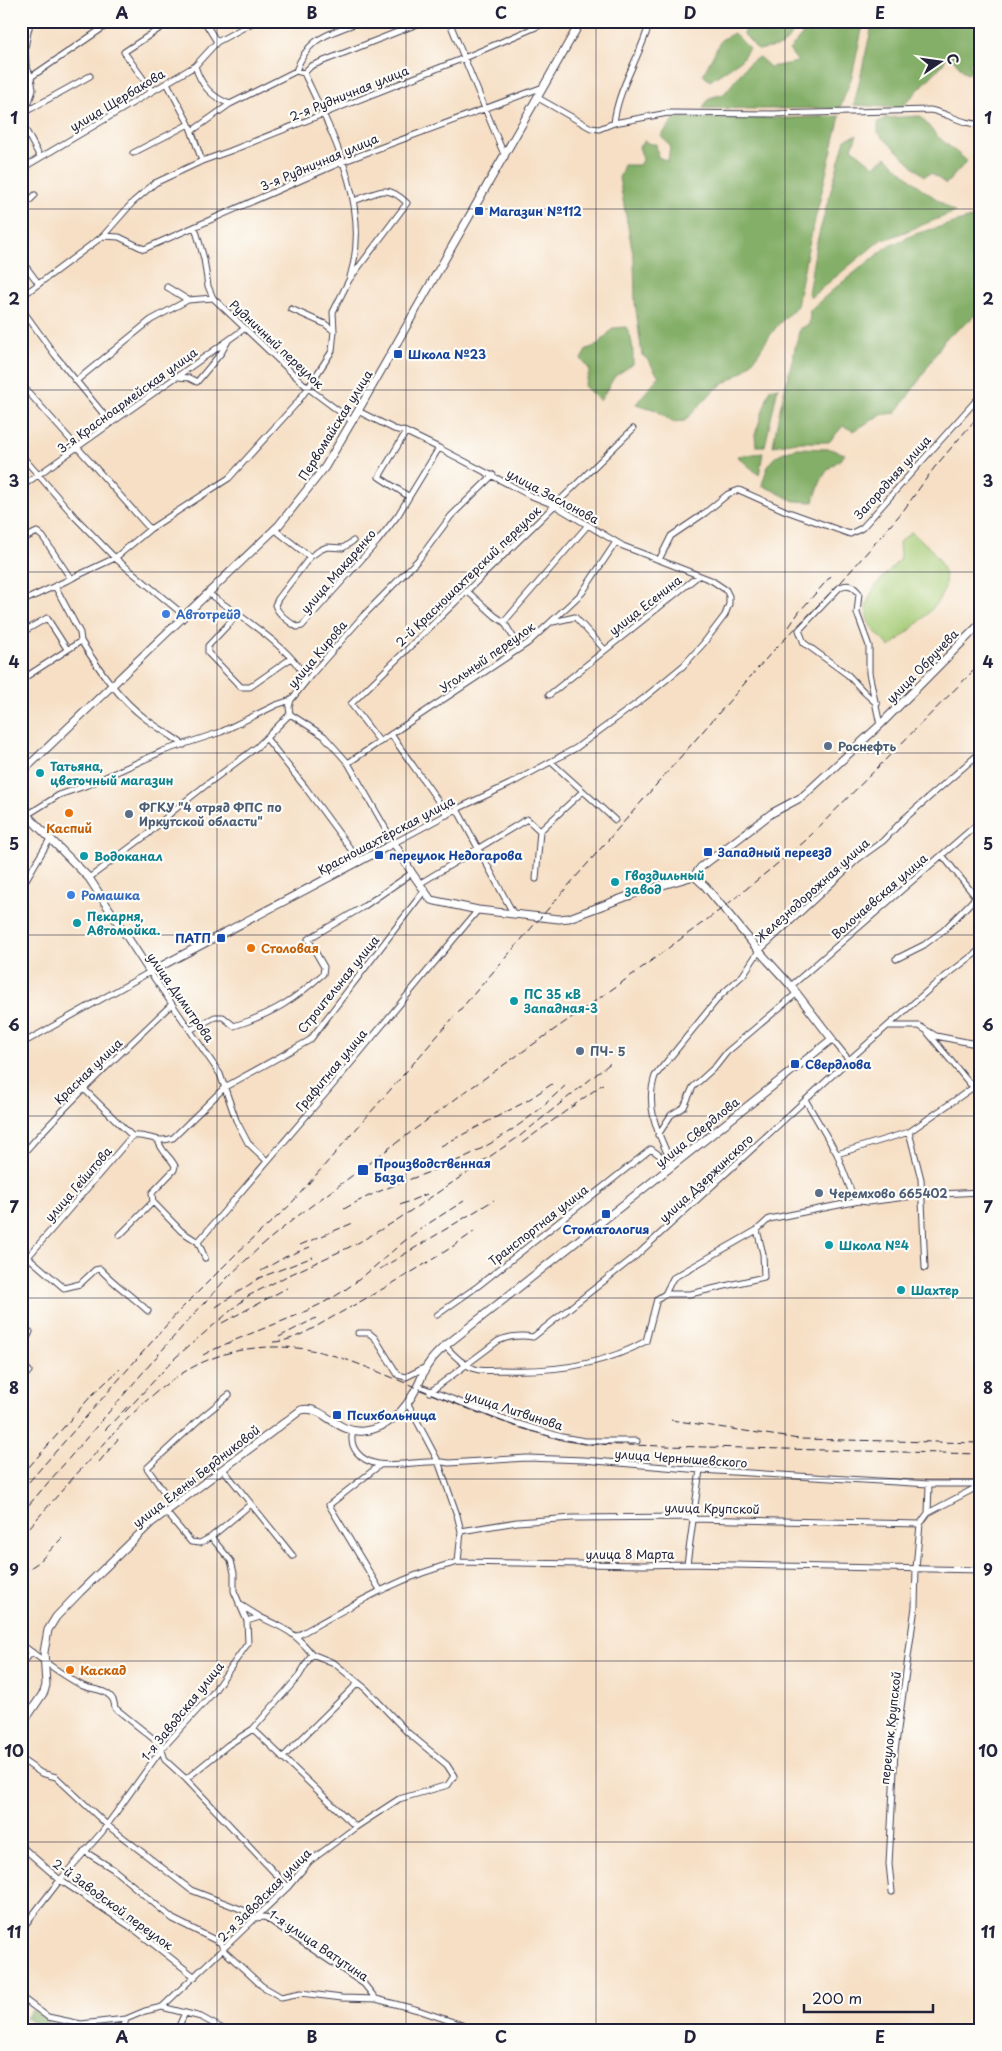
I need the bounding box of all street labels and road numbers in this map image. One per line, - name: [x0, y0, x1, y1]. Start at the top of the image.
- street label: 2-я Рудничная улица: [287, 61, 412, 125]
- street label: улица Щербакова: [66, 64, 168, 136]
- street label: 3-я Рудничная улица: [257, 129, 381, 195]
- street label: Рудничный переулок: [226, 295, 329, 393]
- street label: 3-я Красноармейская улица: [53, 343, 201, 457]
- street label: Первомайская улица: [294, 366, 377, 484]
- street label: Загородняя улица: [849, 431, 935, 523]
- street label: улица Заслонова: [504, 464, 603, 528]
- street label: 2-й Красношахтерский переулок: [391, 501, 545, 651]
- street label: улица Макаренко: [296, 525, 380, 617]
- street label: улица Есенина: [605, 571, 686, 639]
- street label: улица Кирова: [283, 616, 351, 692]
- street label: Угольный переулок: [436, 617, 539, 697]
- street label: улица Обручева: [882, 625, 963, 707]
- street label: Красношахтёрская улица: [315, 791, 458, 879]
- street label: Железнодорожная улица: [751, 833, 873, 946]
- street label: Волочаевская улица: [827, 849, 931, 943]
- street label: Строительная улица: [293, 931, 383, 1037]
- street label: улица Димитрова: [143, 948, 219, 1046]
- street label: Графитная улица: [291, 1024, 371, 1115]
- street label: Красная улица: [50, 1034, 126, 1108]
- street label: улица Свердлова: [651, 1092, 743, 1171]
- street label: улица Дзержинского: [655, 1129, 757, 1226]
- street label: улица Гейштова: [40, 1142, 116, 1225]
- street label: Транспортная улица: [484, 1180, 592, 1270]
- street label: улица Литвинова: [463, 1386, 566, 1435]
- street label: улица Елены Бердниковой: [129, 1421, 263, 1531]
- street label: улица Чернышевского: [614, 1444, 748, 1472]
- street label: улица Крупской: [664, 1498, 760, 1518]
- street label: улица 8 Марта: [586, 1545, 675, 1563]
- street label: 1-я Заводская улица: [136, 1657, 228, 1764]
- street label: переулок Крупской: [875, 1671, 905, 1785]
- street label: 2-я Заводская улица: [213, 1844, 315, 1946]
- street label: 2-й Заводской переулок: [49, 1854, 178, 1954]
- street label: 1-я улица Ватутина: [266, 1905, 373, 1985]

